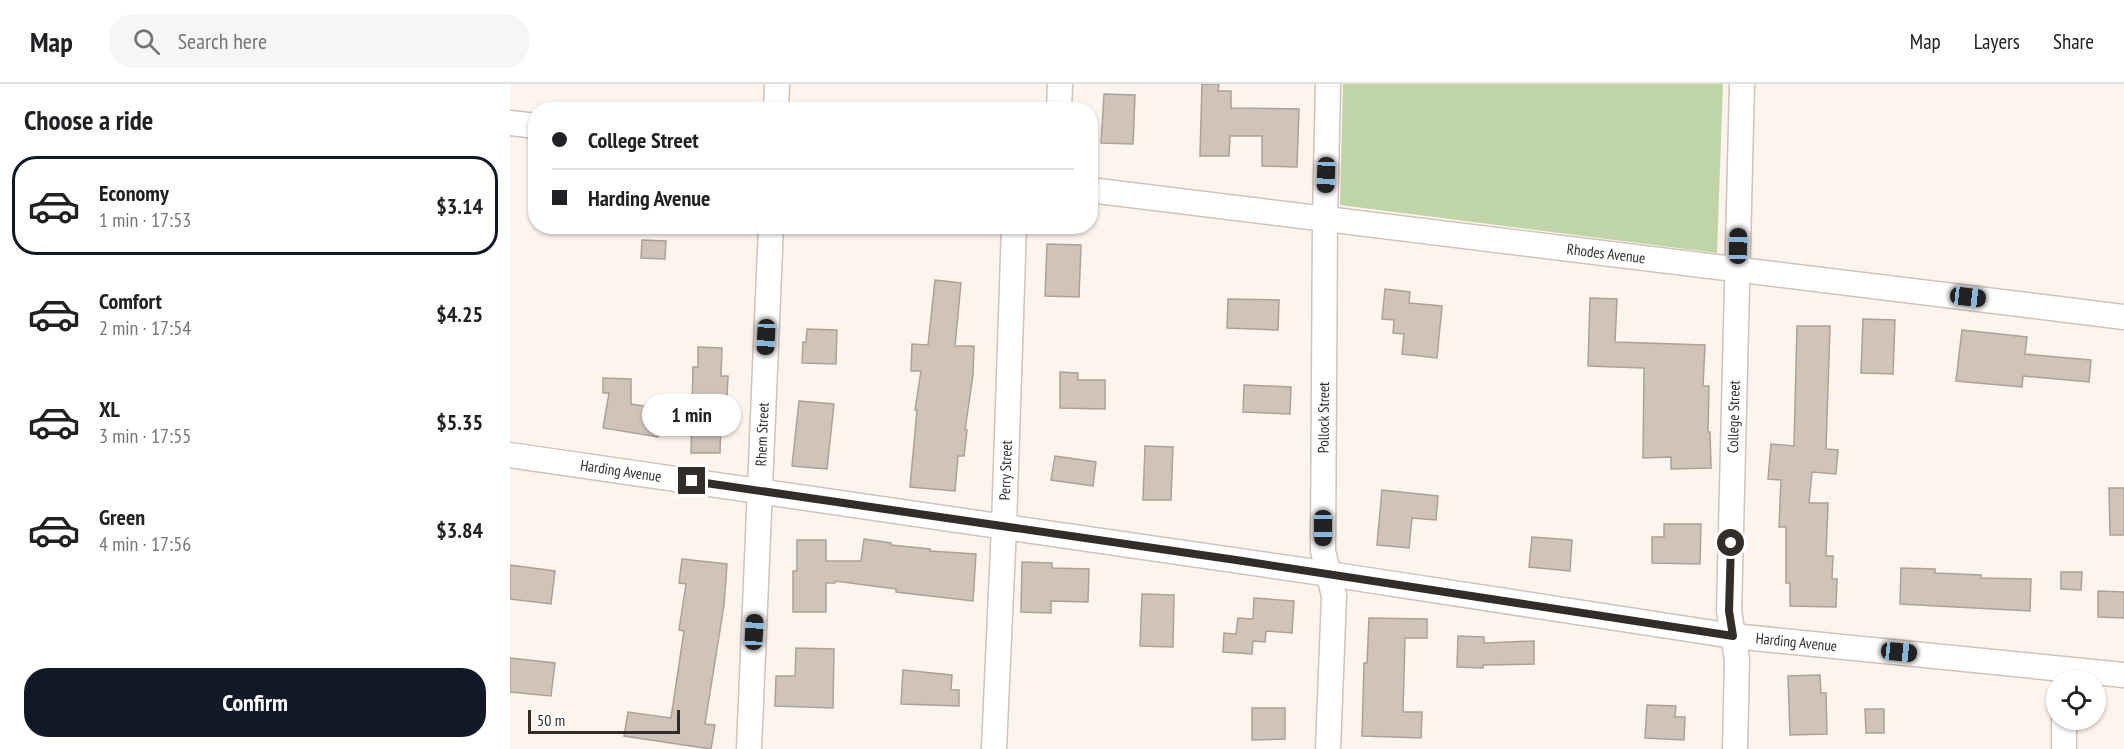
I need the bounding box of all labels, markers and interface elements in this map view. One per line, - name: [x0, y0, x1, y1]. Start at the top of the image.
- search box: [109, 14, 529, 68]
- text: Map: [30, 23, 73, 60]
- icon: search: [130, 25, 163, 58]
- text: Search here: [178, 27, 267, 55]
- text: Map: [1910, 28, 1941, 55]
- text: Layers: [1974, 28, 2020, 55]
- text: Share: [2053, 28, 2094, 55]
- text: Choose a ride: [24, 103, 153, 137]
- text: College Street: [588, 126, 699, 154]
- car: [1316, 157, 1336, 193]
- icon: car: [27, 179, 81, 233]
- text: Economy: [99, 179, 169, 207]
- text: Harding Avenue: [588, 184, 711, 212]
- text: $3.14: [436, 192, 483, 220]
- text: 1 min · 17:53: [99, 207, 191, 233]
- car: [1729, 228, 1747, 264]
- street label: Rhodes Avenue: [1566, 239, 1646, 267]
- car: [1949, 286, 1987, 308]
- icon: car: [27, 287, 81, 341]
- text: Comfort: [99, 287, 162, 315]
- text: $4.25: [436, 300, 483, 328]
- text: 2 min · 17:54: [99, 315, 191, 341]
- car: [756, 319, 776, 355]
- street label: College Street: [1723, 380, 1744, 453]
- street label: Pollock Street: [1314, 382, 1333, 453]
- callout: 1 min: [642, 394, 741, 436]
- icon: car: [27, 395, 81, 449]
- text: XL: [99, 395, 120, 423]
- text: 1 min: [671, 402, 712, 428]
- street label: Rhem Street: [751, 402, 773, 467]
- text: $5.35: [436, 408, 483, 436]
- text: 3 min · 17:55: [99, 423, 191, 449]
- street label: Perry Street: [995, 440, 1016, 501]
- street label: Harding Avenue: [579, 455, 663, 486]
- route end: [678, 467, 705, 494]
- icon: car: [27, 503, 81, 557]
- text: Green: [99, 503, 145, 531]
- car: [1314, 510, 1332, 546]
- text: $3.84: [436, 516, 483, 544]
- route start: [1717, 529, 1744, 556]
- text: 4 min · 17:56: [99, 531, 191, 557]
- car: [744, 614, 764, 650]
- street label: Harding Avenue: [1755, 628, 1838, 655]
- car: [1880, 641, 1918, 663]
- button: Confirm: [24, 668, 486, 737]
- map controls: [2046, 670, 2106, 730]
- button: locate: [2046, 670, 2106, 730]
- scale bar: [528, 707, 680, 734]
- text: 50 m: [537, 710, 565, 730]

